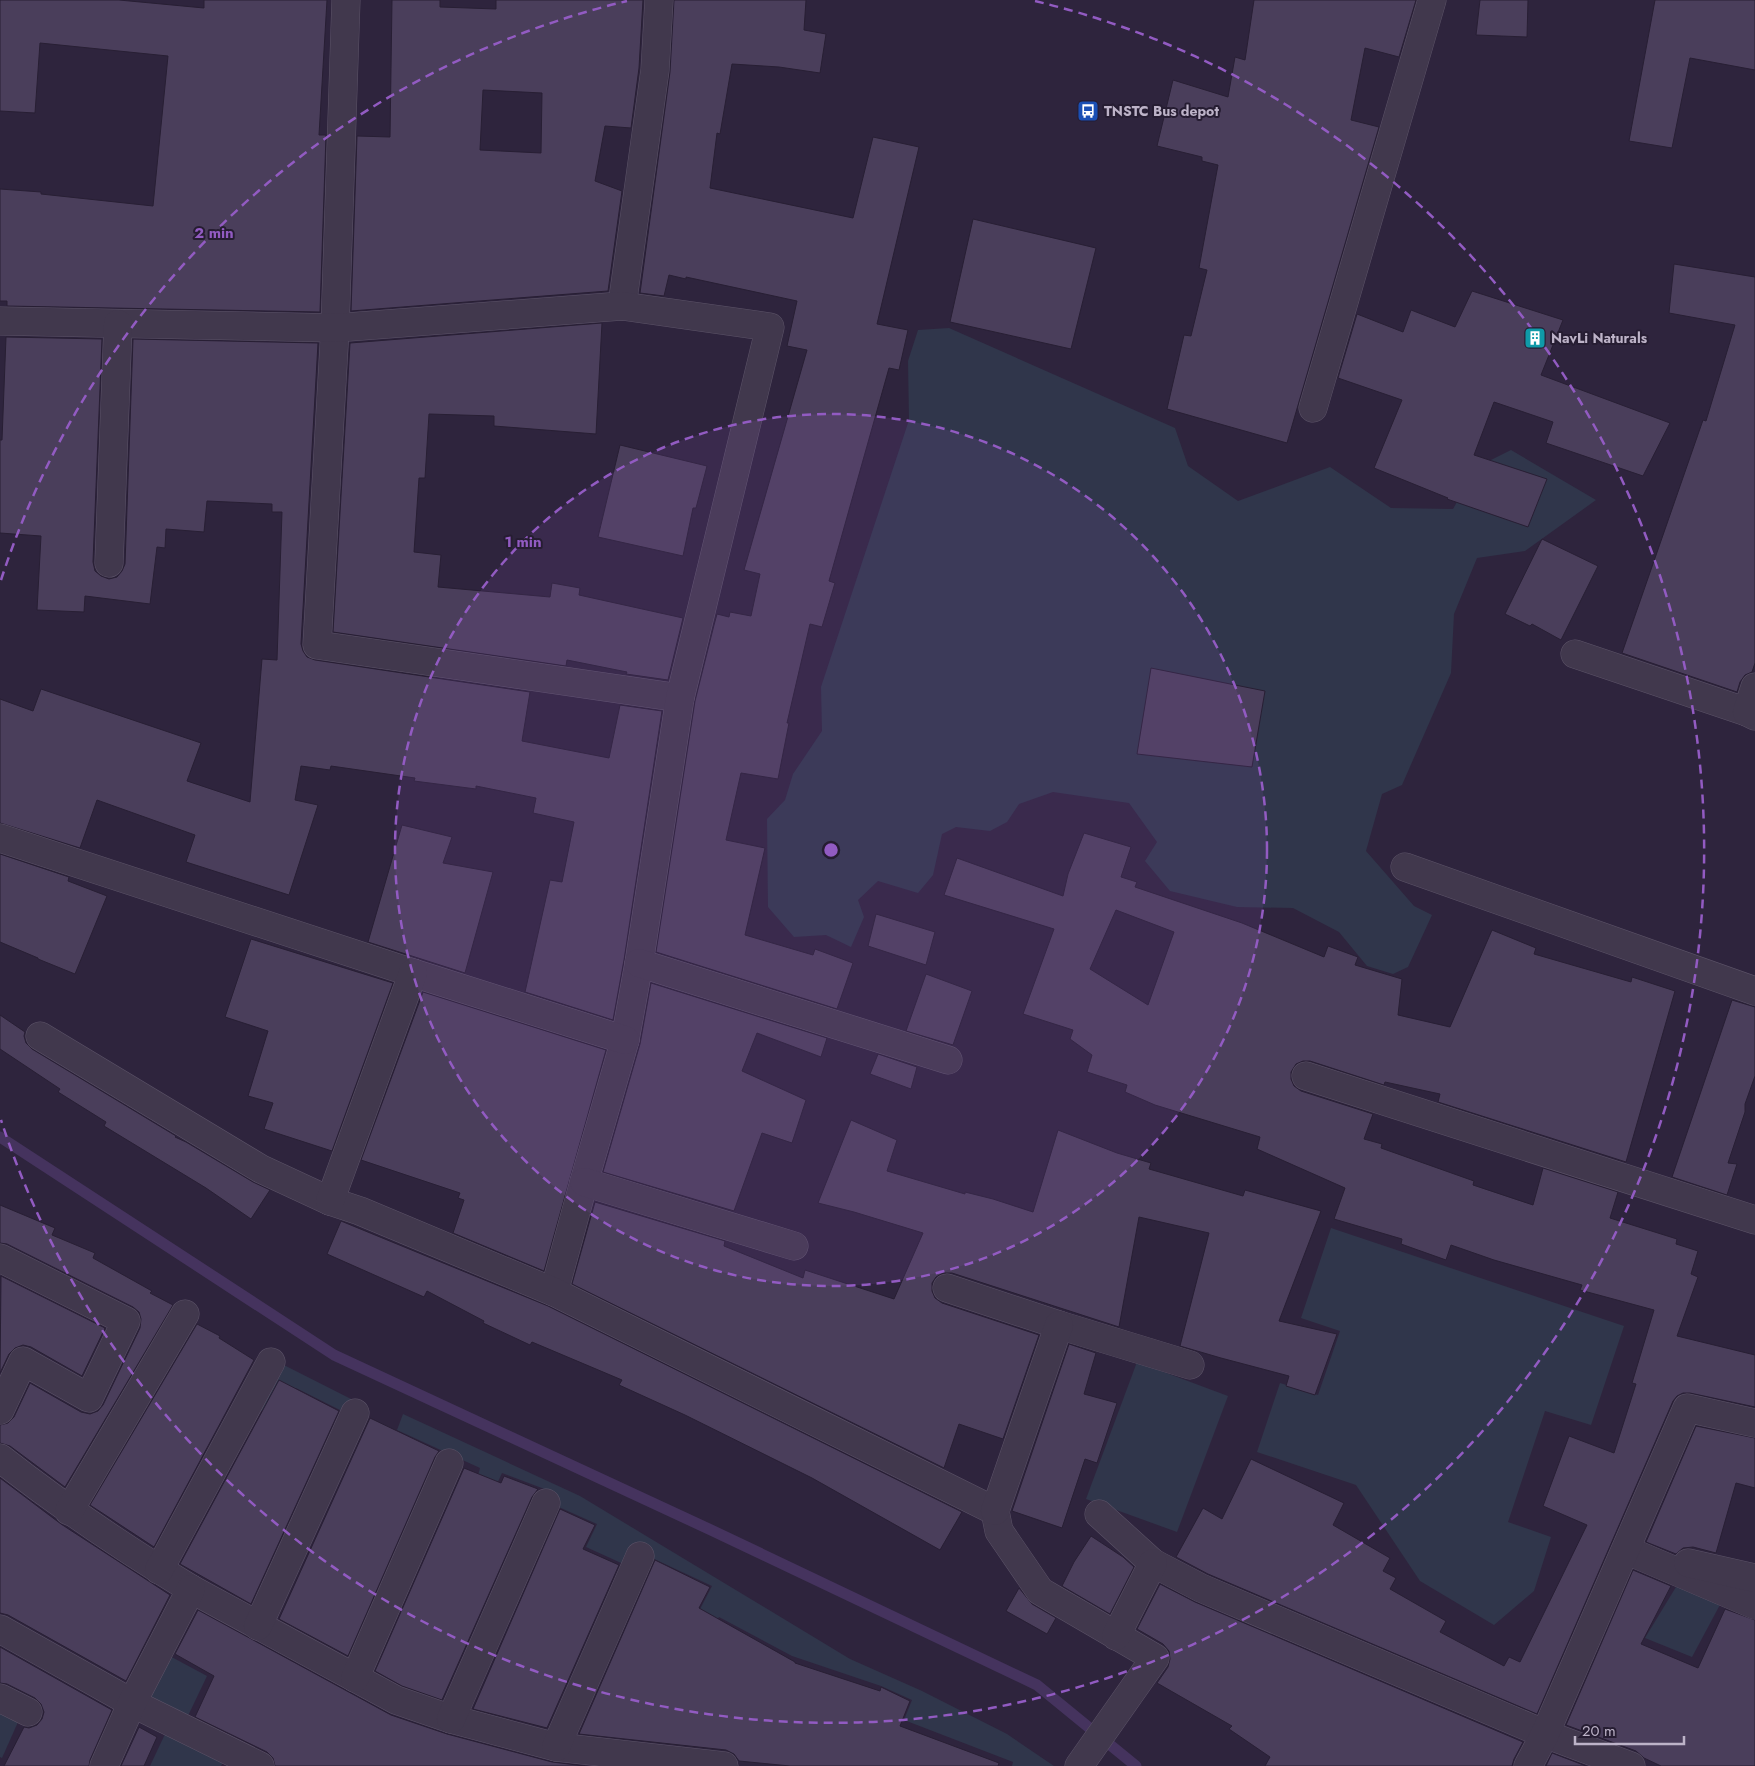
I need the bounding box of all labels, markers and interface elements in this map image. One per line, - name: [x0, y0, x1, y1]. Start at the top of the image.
- bus stop icon: TNSTC Bus depot: [1076, 99, 1100, 123]
- place label: TNSTC Bus depot: [1104, 101, 1219, 121]
- text: 2 min: [194, 222, 234, 244]
- building icon: NavLi Naturals: [1523, 326, 1547, 350]
- place label: NavLi Naturals: [1551, 328, 1648, 348]
- text: 1 min: [504, 531, 542, 553]
- centre of rings: [822, 841, 840, 859]
- scale bar: [1575, 1714, 1684, 1746]
- text: 20 m: [1582, 1720, 1616, 1742]

